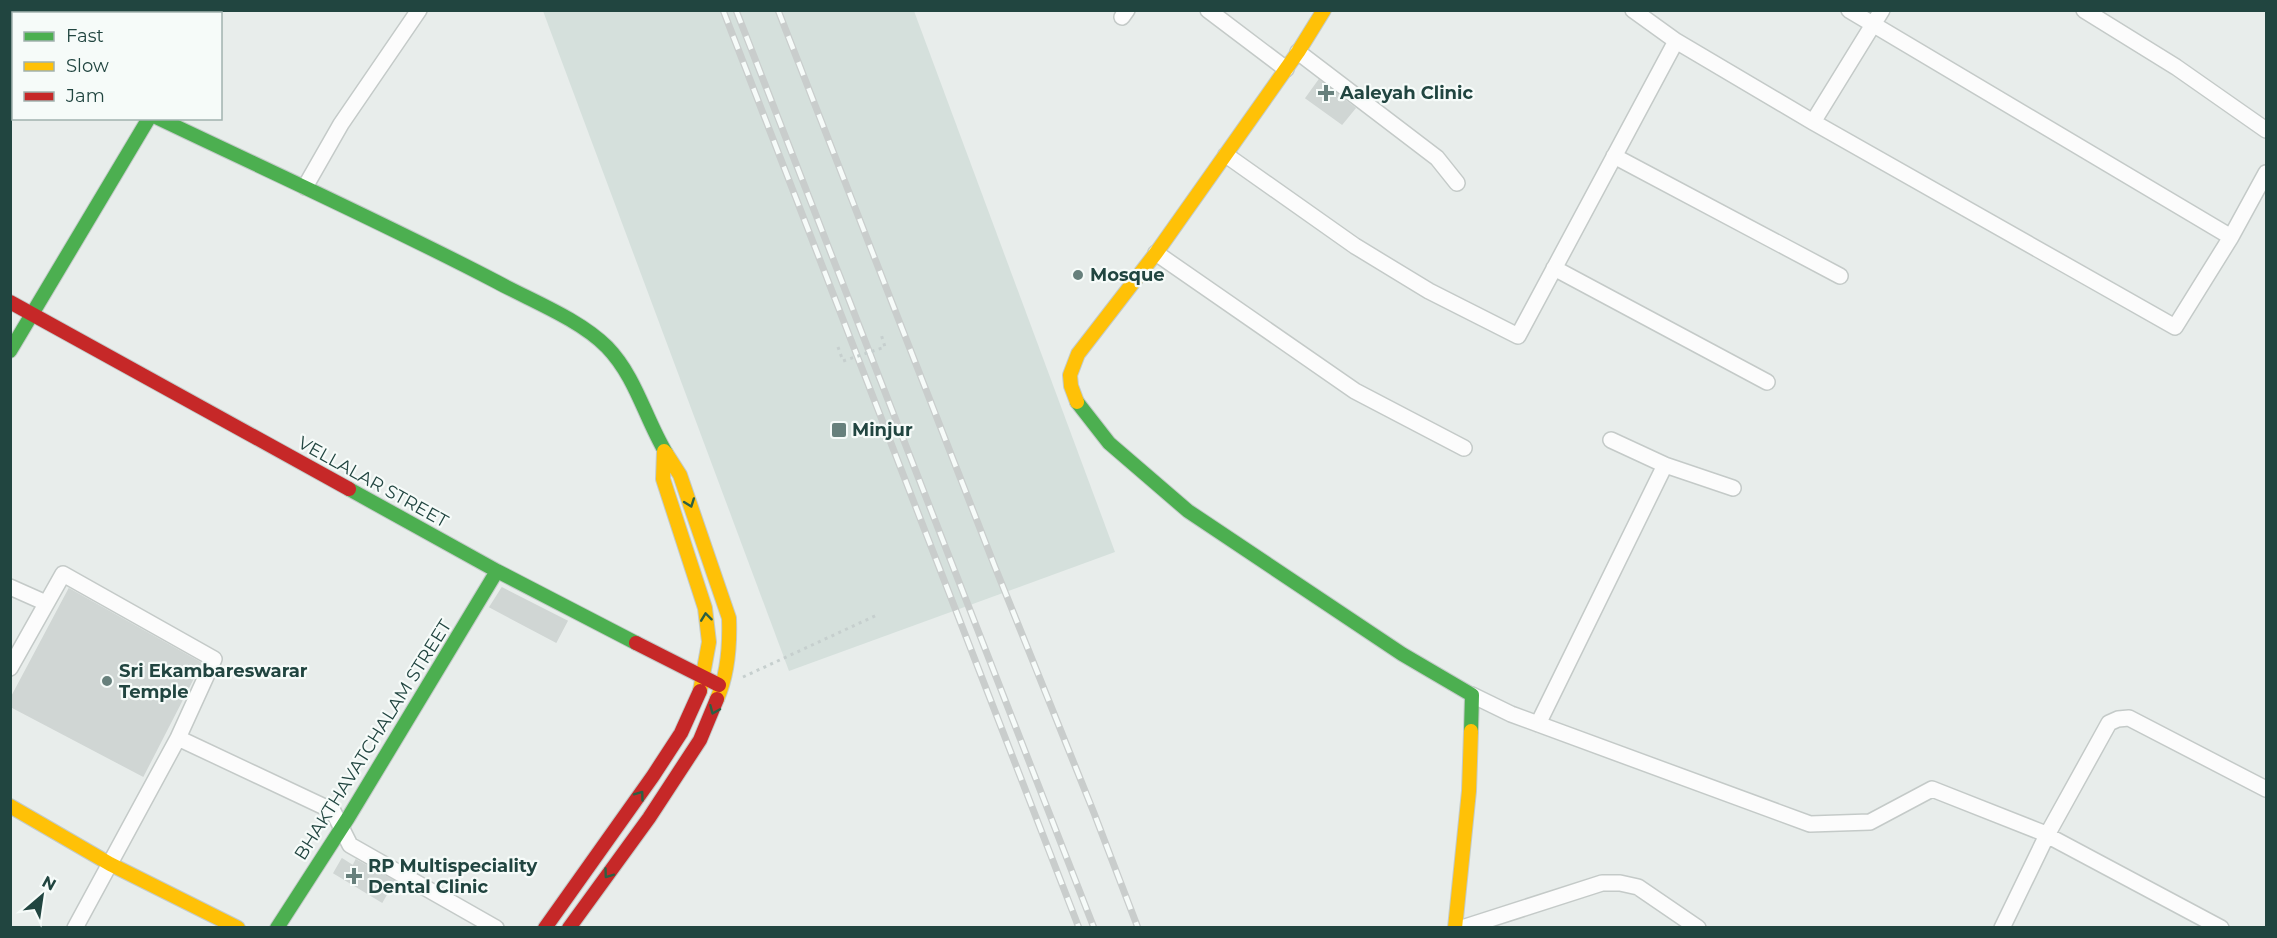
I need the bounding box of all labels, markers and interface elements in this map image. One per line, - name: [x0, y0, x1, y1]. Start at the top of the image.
- legend: [12, 12, 222, 120]
- text: Fast: [66, 25, 104, 47]
- text: Slow: [66, 55, 109, 77]
- place label: Aaleyah Clinic: [1339, 82, 1473, 104]
- marker: Aaleyah Clinic: [1317, 84, 1335, 102]
- text: Jam: [65, 85, 105, 107]
- place label: Mosque: [1090, 264, 1165, 286]
- marker: Mosque: [1071, 268, 1085, 282]
- place label: Minjur: [852, 419, 913, 441]
- marker: Minjur: [830, 421, 848, 439]
- street label: VELLALAR STREET: [294, 432, 453, 533]
- one-way arrow: [683, 497, 696, 508]
- one-way arrow: [701, 613, 713, 622]
- street label: BHAKTHAVATCHALAM STREET: [290, 615, 457, 864]
- place label: Sri Ekambareswarar Temple: [119, 660, 308, 703]
- marker: Sri Ekambareswarar Temple: [100, 674, 114, 688]
- one-way arrow: [709, 704, 721, 715]
- one-way arrow: [633, 790, 644, 801]
- place label: RP Multispeciality Dental Clinic: [368, 855, 537, 898]
- north arrow: [12, 866, 72, 926]
- marker: RP Multispeciality Dental Clinic: [345, 867, 363, 885]
- one-way arrow: [604, 867, 615, 878]
- text: N: [39, 872, 59, 895]

